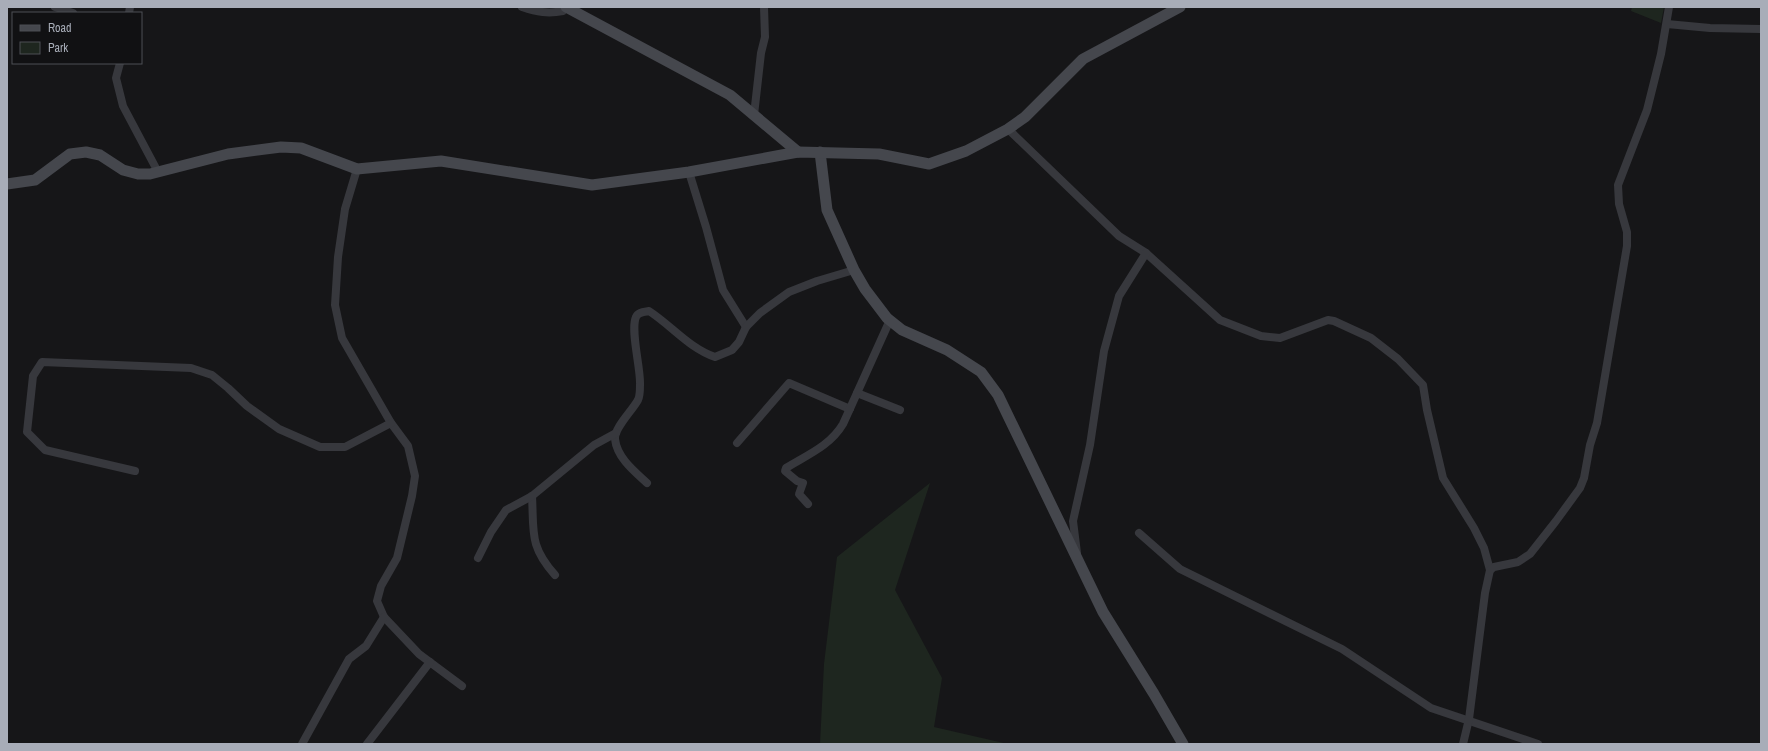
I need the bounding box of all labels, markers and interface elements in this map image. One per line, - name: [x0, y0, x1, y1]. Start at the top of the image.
- legend: [12, 12, 142, 64]
- text: Road: [48, 20, 72, 36]
- text: Park: [48, 40, 68, 56]

